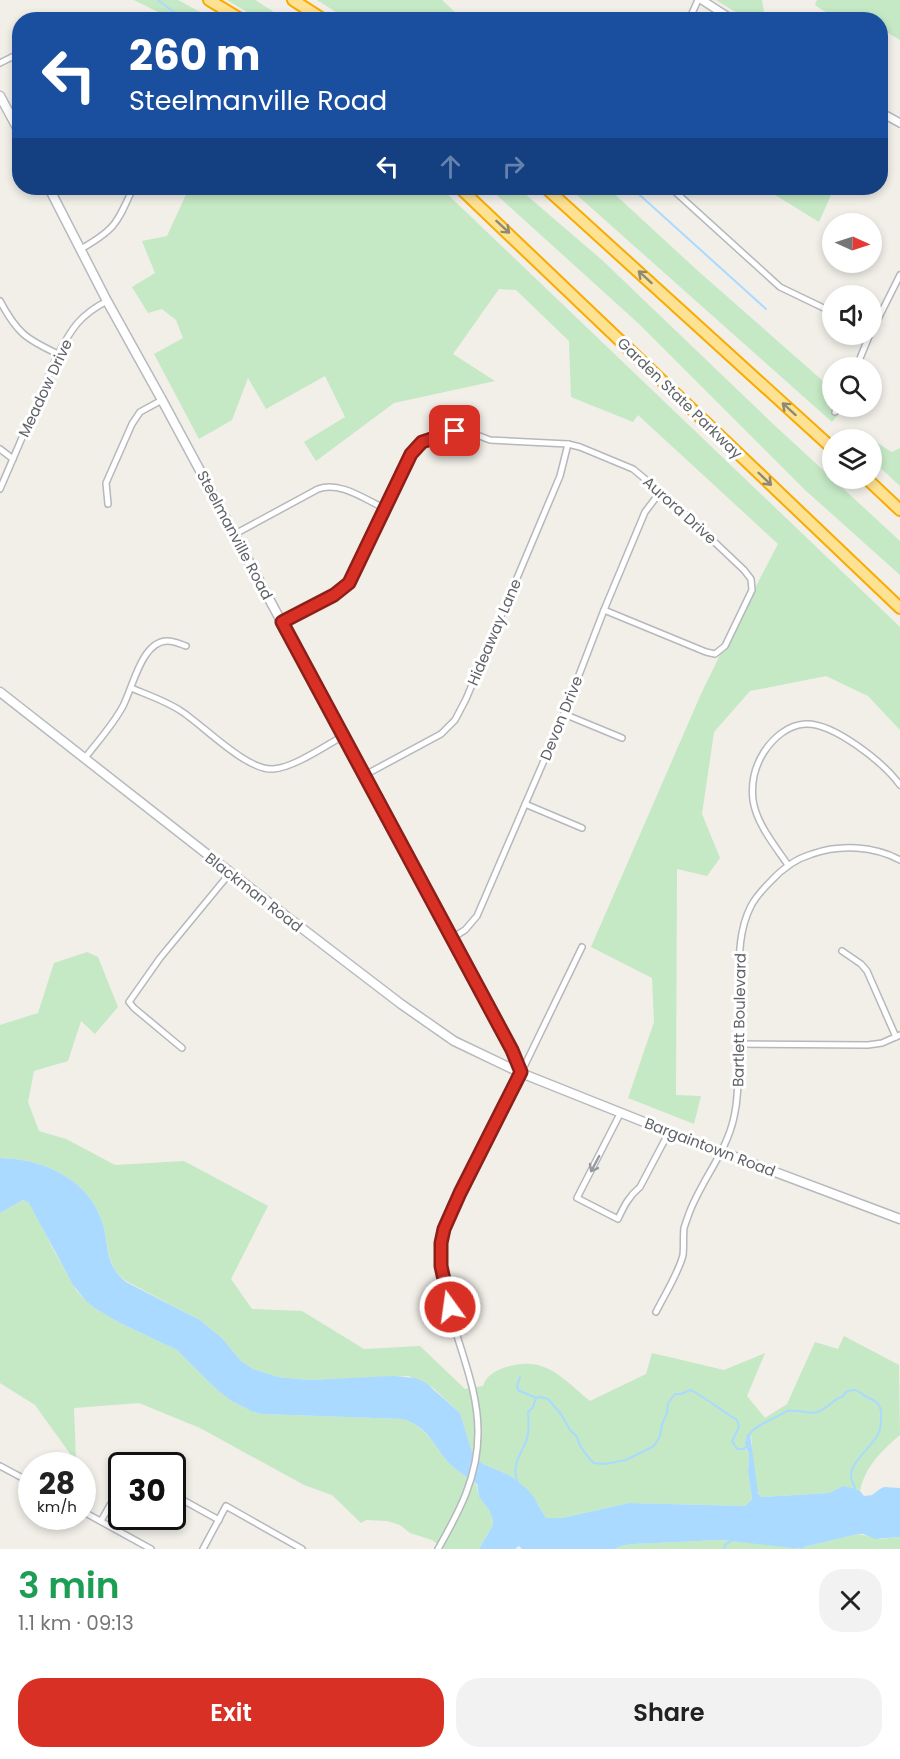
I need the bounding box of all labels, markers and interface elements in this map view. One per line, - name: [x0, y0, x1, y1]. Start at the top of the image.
- text: 260 m: [129, 26, 261, 85]
- icon: left: [30, 36, 108, 114]
- text: Steelmanville Road: [129, 82, 387, 119]
- icon: left: [371, 150, 404, 183]
- icon: ahead: [434, 150, 467, 183]
- icon: right: [497, 150, 530, 183]
- north arrow: [822, 213, 882, 273]
- map controls: [822, 213, 882, 489]
- one-way arrow: [495, 220, 510, 234]
- one-way arrow: [638, 270, 653, 284]
- button: sound: [822, 285, 882, 345]
- street label: Garden State Parkway: [613, 333, 748, 464]
- street label: Meadow Drive: [13, 336, 77, 440]
- button: search: [822, 357, 882, 417]
- one-way arrow: [782, 401, 797, 416]
- pin: [429, 405, 480, 456]
- icon: arrive: [438, 414, 471, 447]
- button: layers: [822, 429, 882, 489]
- street label: Steelmanville Road: [192, 467, 278, 603]
- street label: Aurora Drive: [639, 471, 721, 549]
- one-way arrow: [757, 472, 772, 486]
- street label: Hideaway Lane: [462, 575, 526, 689]
- street label: Devon Drive: [535, 673, 587, 763]
- street label: Blackman Road: [201, 847, 307, 937]
- street label: Bartlett Boulevard: [727, 953, 751, 1087]
- street label: Bargaintown Road: [642, 1112, 778, 1182]
- one-way arrow: [589, 1155, 601, 1172]
- position arrow: [418, 1275, 482, 1339]
- speed limit sign: 30: [108, 1452, 186, 1530]
- text: 28: [39, 1462, 75, 1505]
- text: km/h: [37, 1496, 77, 1517]
- text: 3 min: [18, 1560, 120, 1611]
- button: close: [819, 1569, 882, 1632]
- text: 1.1 km · 09:13: [18, 1609, 134, 1637]
- button: Exit: [18, 1678, 444, 1747]
- button: Share: [456, 1678, 882, 1747]

